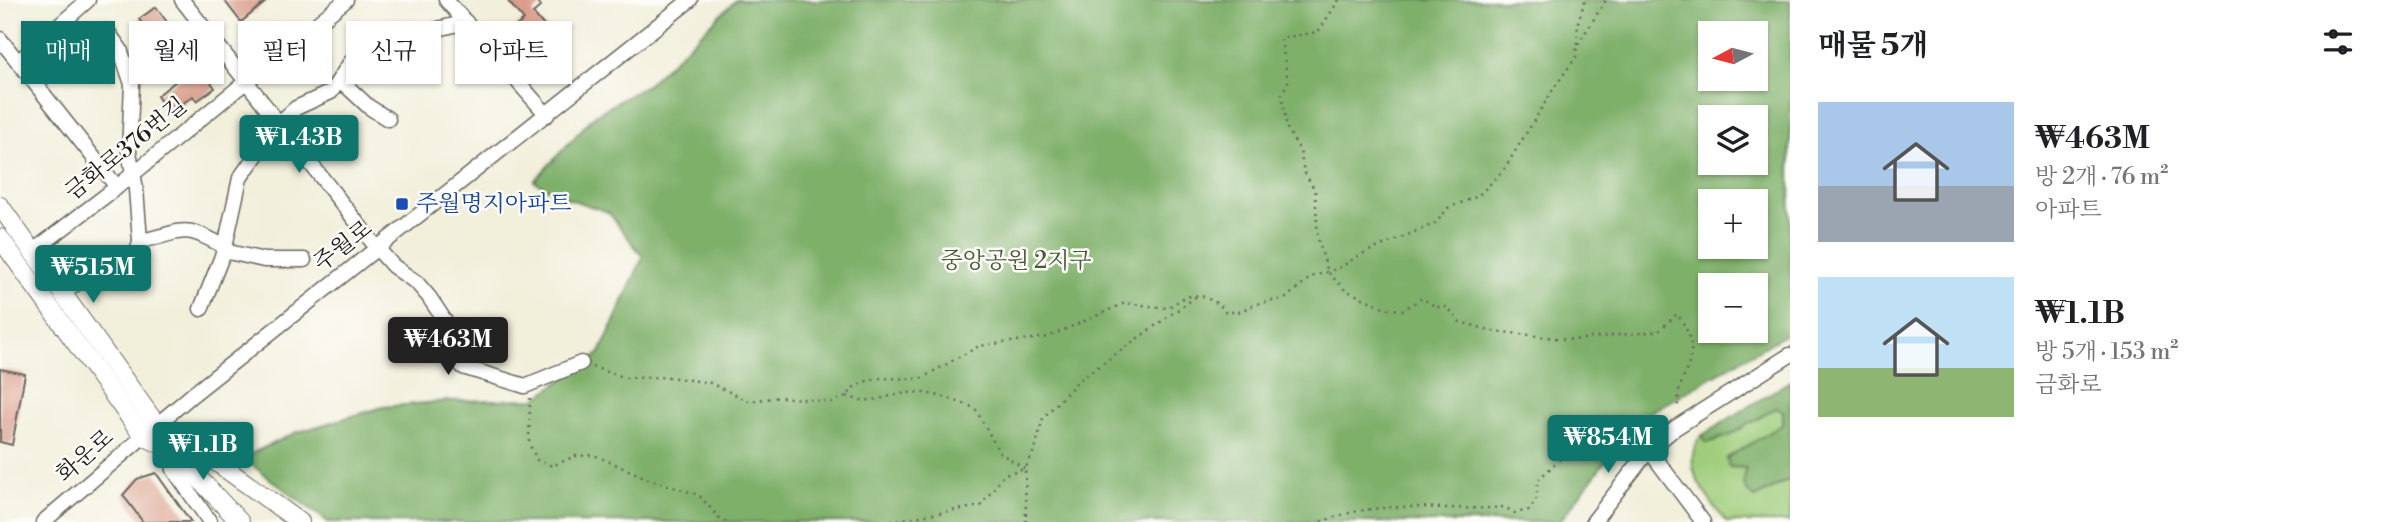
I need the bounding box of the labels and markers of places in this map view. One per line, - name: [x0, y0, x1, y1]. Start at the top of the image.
- pin: ₩1.43B: [242, 116, 356, 175]
- place label: 주월명지아파트: [416, 190, 572, 218]
- marker: 주월명지아파트: [394, 196, 410, 212]
- pin: ₩515M: [44, 246, 142, 305]
- pin: ₩463M: [399, 318, 497, 377]
- pin: ₩854M: [1559, 416, 1657, 475]
- pin: ₩1.1B: [154, 422, 252, 482]

